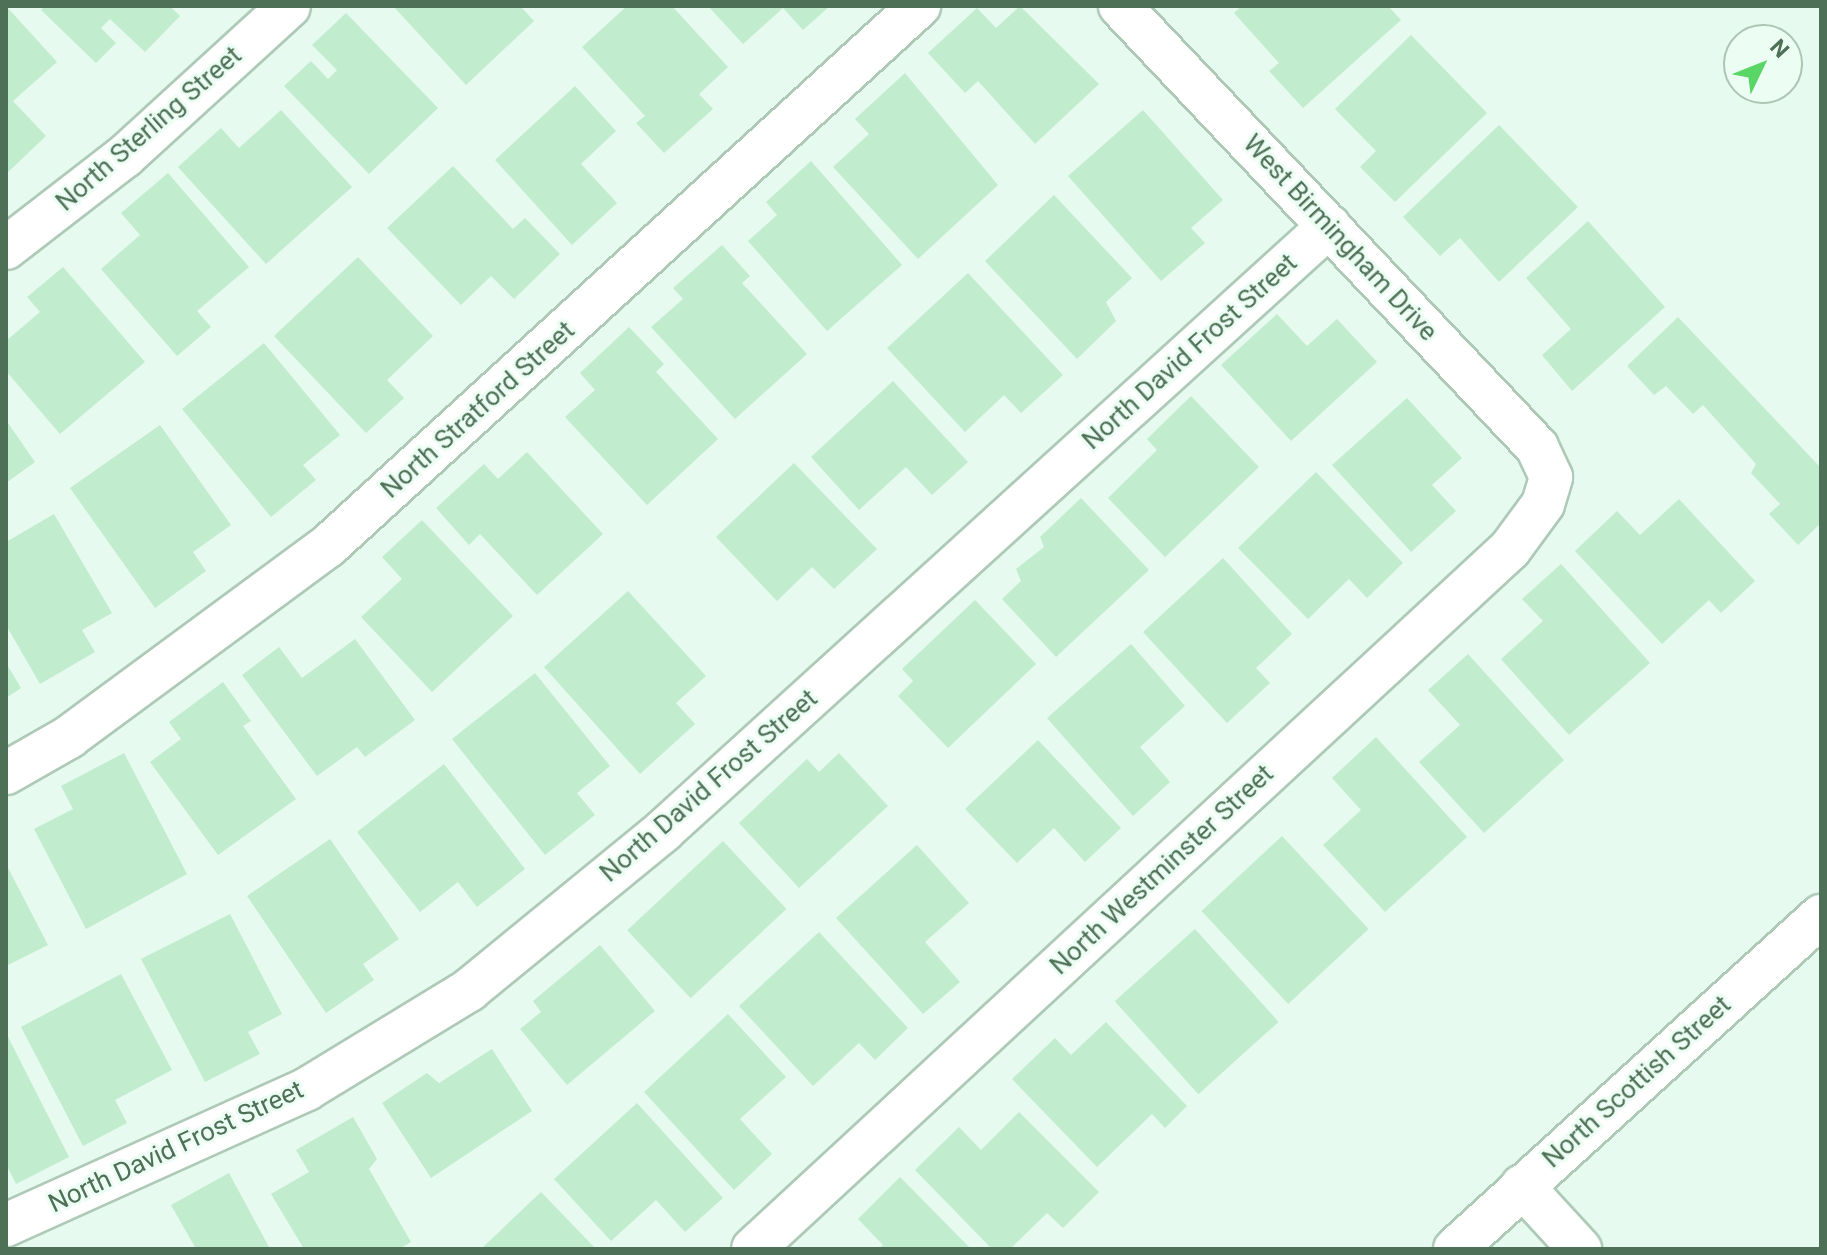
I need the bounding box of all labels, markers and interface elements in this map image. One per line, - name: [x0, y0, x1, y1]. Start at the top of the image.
- north arrow: [1723, 24, 1803, 104]
- text: N: [1765, 34, 1794, 63]
- street label: North Sterling Street: [50, 40, 248, 218]
- street label: West Birmingham Drive: [1236, 128, 1444, 348]
- street label: North David Frost Street: [1076, 248, 1304, 456]
- street label: North Stratford Street: [375, 315, 581, 505]
- street label: North David Frost Street: [594, 683, 824, 889]
- street label: North Westminster Street: [1044, 758, 1280, 982]
- street label: North Scottish Street: [1537, 989, 1737, 1175]
- street label: North David Frost Street: [44, 1074, 308, 1220]

